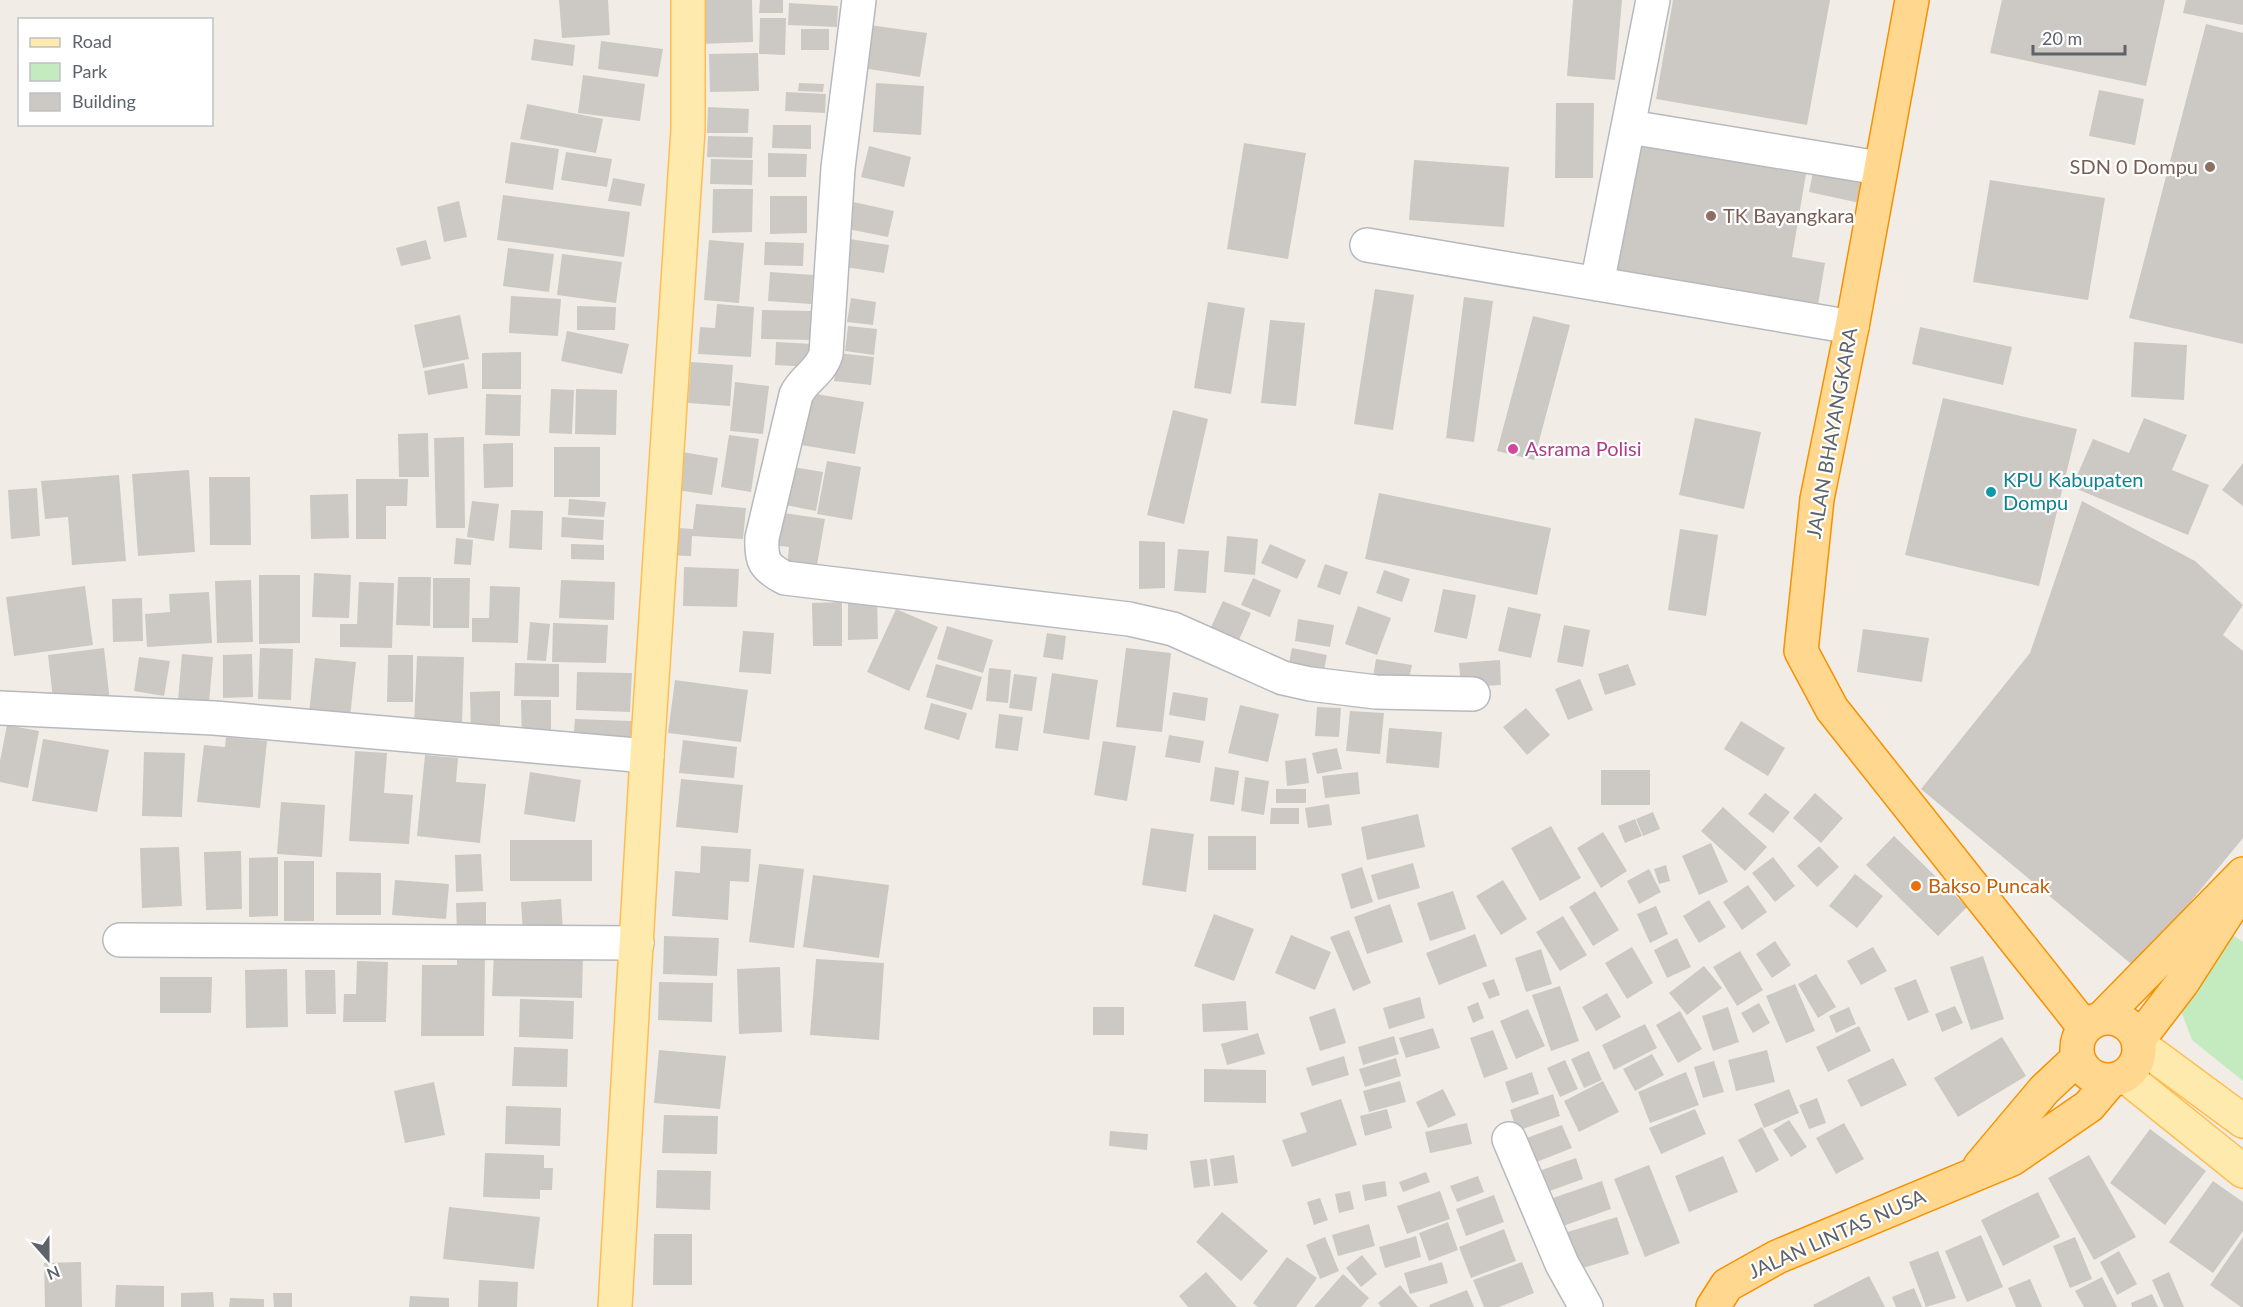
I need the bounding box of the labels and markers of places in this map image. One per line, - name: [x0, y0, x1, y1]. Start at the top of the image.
- place label: SDN 0 Dompu: [2070, 154, 2198, 178]
- marker: SDN 0 Dompu: [2203, 160, 2217, 174]
- place label: TK Bayangkara: [1723, 203, 1854, 227]
- marker: TK Bayangkara: [1704, 209, 1718, 223]
- place label: Asrama Polisi: [1525, 436, 1642, 460]
- marker: Asrama Polisi: [1506, 442, 1520, 456]
- place label: KPU Kabupaten Dompu: [2003, 467, 2143, 514]
- marker: KPU Kabupaten Dompu: [1984, 485, 1998, 499]
- place label: Bakso Puncak: [1928, 873, 2051, 897]
- marker: Bakso Puncak: [1909, 879, 1923, 893]

